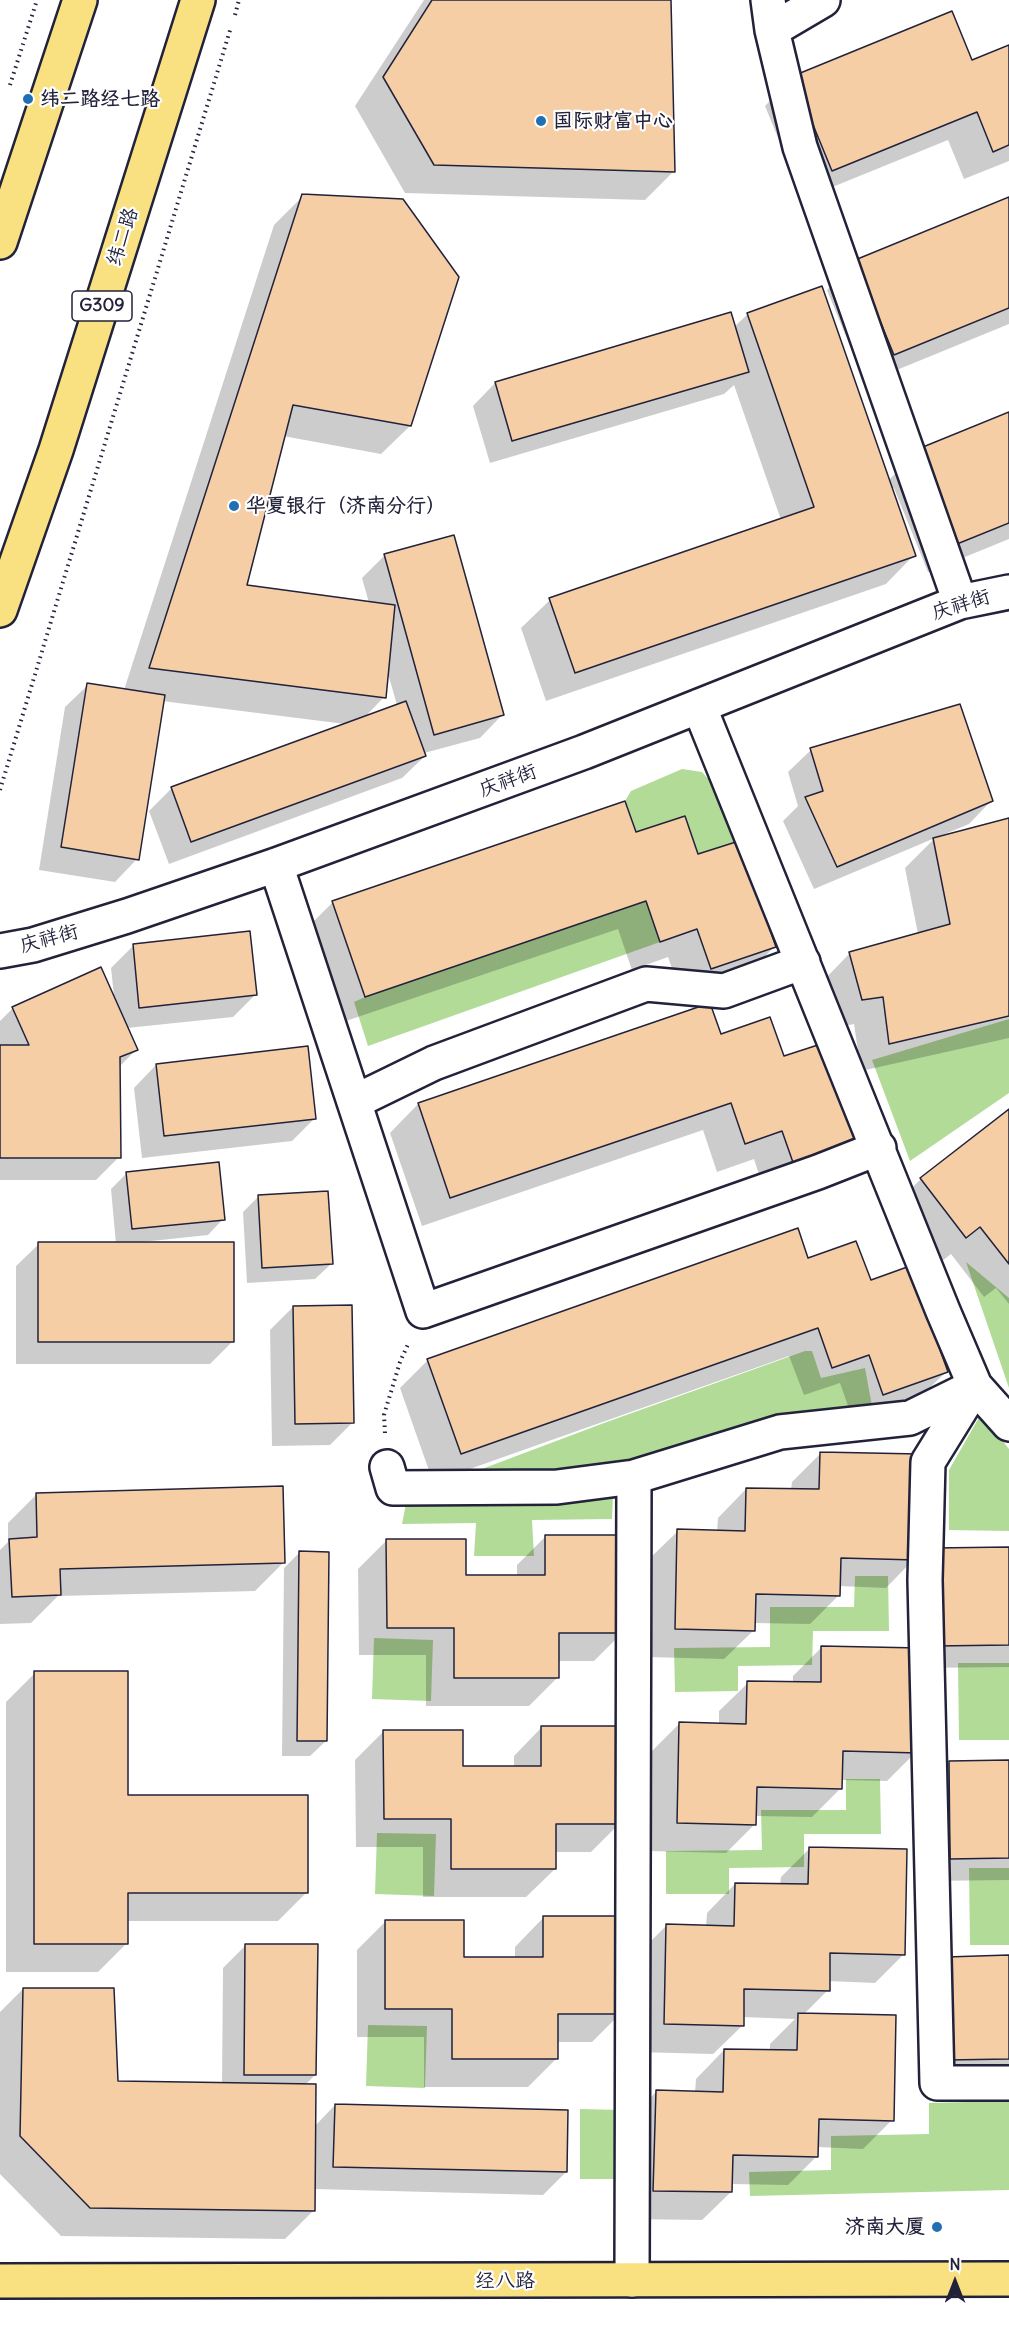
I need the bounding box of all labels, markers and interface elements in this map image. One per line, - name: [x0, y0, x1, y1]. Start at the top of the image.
- place label: 纬二路经七路: [40, 87, 160, 111]
- marker: 纬二路经七路: [21, 92, 35, 106]
- place label: 国际财富中心: [553, 109, 673, 133]
- marker: 国际财富中心: [534, 114, 548, 128]
- street label: 纬二路: [102, 205, 144, 269]
- road number: G309: [72, 291, 132, 321]
- place label: 华夏银行（济南分行）: [246, 494, 446, 518]
- marker: 华夏银行（济南分行）: [227, 499, 241, 513]
- street label: 庆祥街: [929, 585, 993, 625]
- street label: 庆祥街: [476, 759, 540, 803]
- street label: 庆祥街: [17, 920, 81, 958]
- place label: 济南大厦: [845, 2215, 925, 2239]
- marker: 济南大厦: [930, 2220, 944, 2234]
- north arrow: [925, 2252, 985, 2312]
- text: N: [949, 2254, 961, 2274]
- street label: 经八路: [475, 2269, 535, 2293]

